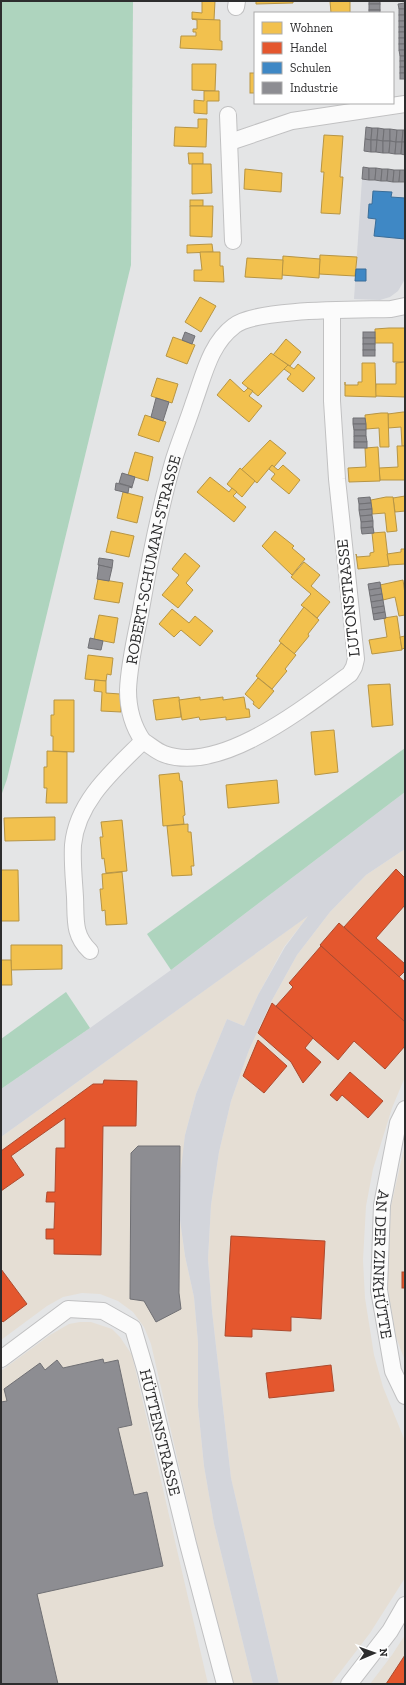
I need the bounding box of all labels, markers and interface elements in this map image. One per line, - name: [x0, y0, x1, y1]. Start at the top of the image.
- legend: [254, 12, 394, 104]
- text: Wohnen: [290, 21, 333, 35]
- text: Handel: [290, 41, 327, 55]
- text: Schulen: [290, 61, 331, 75]
- text: Industrie: [290, 81, 338, 95]
- street label: ROBERT-SCHUMAN-STRASSE: [121, 453, 184, 666]
- street label: LUTONSTRASSE: [332, 538, 364, 658]
- street label: AN DER ZINKHÜTTE: [369, 1189, 397, 1340]
- street label: HÜTTENSTRASSE: [136, 1367, 185, 1498]
- north arrow: [354, 1633, 394, 1673]
- text: N: [377, 1648, 390, 1658]

